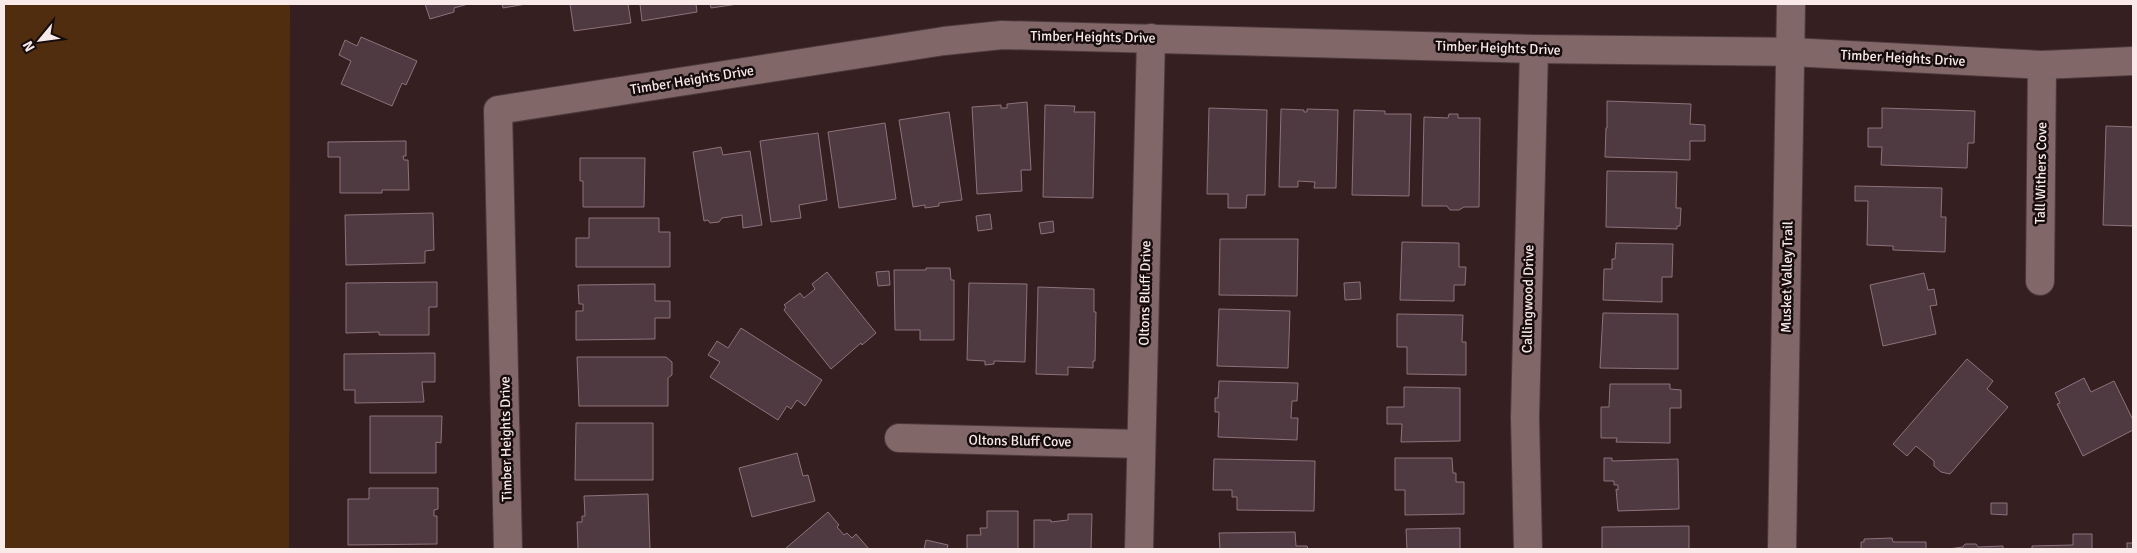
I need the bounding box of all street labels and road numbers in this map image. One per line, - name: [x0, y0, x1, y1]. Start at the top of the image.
- street label: Timber Heights Drive: [1030, 27, 1156, 47]
- street label: Timber Heights Drive: [1435, 37, 1561, 59]
- street label: Timber Heights Drive: [1840, 46, 1966, 70]
- street label: Timber Heights Drive: [629, 62, 755, 98]
- street label: Tall Withers Cove: [2032, 122, 2050, 224]
- street label: Musket Valley Trail: [1778, 221, 1796, 333]
- street label: Oltons Bluff Drive: [1136, 240, 1154, 346]
- street label: Callingwood Drive: [1519, 245, 1537, 353]
- street label: Timber Heights Drive: [496, 376, 516, 502]
- street label: Oltons Bluff Cove: [968, 432, 1072, 450]

